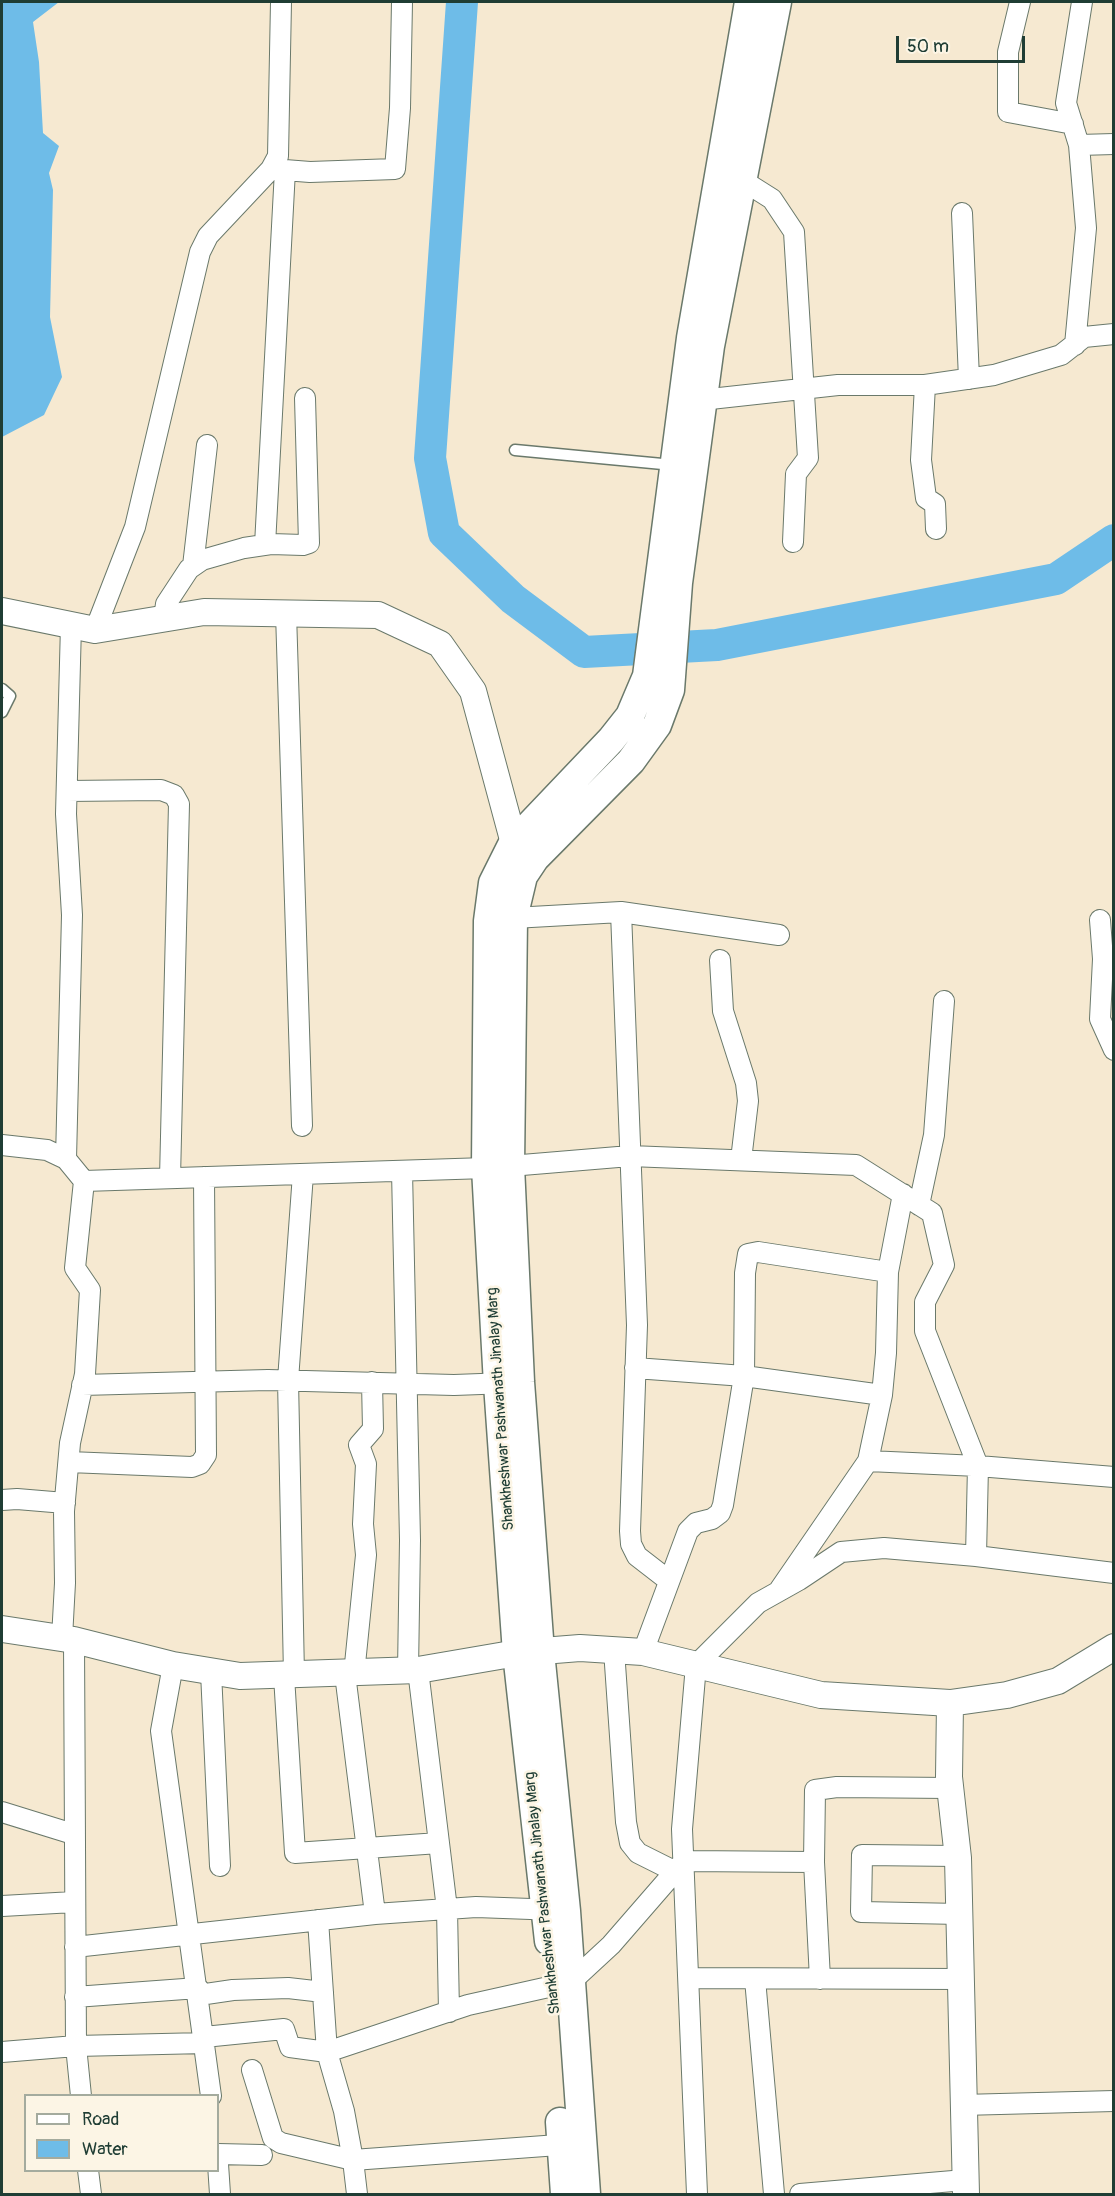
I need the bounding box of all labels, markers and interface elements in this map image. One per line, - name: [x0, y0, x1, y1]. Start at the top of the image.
- scale bar: [899, 24, 1028, 62]
- text: 50 m: [907, 35, 949, 58]
- street label: Shankheshwar Pashwanath Jinalay Marg: [484, 1287, 518, 1531]
- street label: Shankheshwar Pashwanath Jinalay Marg: [521, 1771, 565, 2015]
- legend: [24, 2094, 219, 2172]
- text: Road: [82, 2108, 119, 2131]
- text: Water: [82, 2138, 128, 2161]

